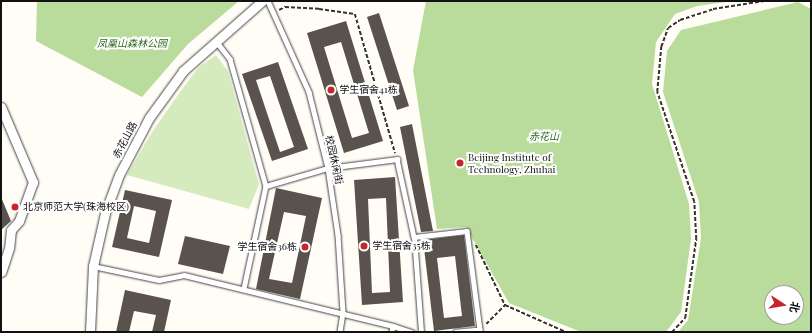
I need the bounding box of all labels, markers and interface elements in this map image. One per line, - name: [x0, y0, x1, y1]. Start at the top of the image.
- park label: 凤凰山森林公园: [97, 38, 167, 50]
- place label: 学生宿舍41栋: [339, 84, 398, 96]
- marker: 学生宿舍41栋: [326, 85, 336, 95]
- street label: 赤花山路: [110, 120, 140, 160]
- park label: 赤花山: [529, 131, 559, 143]
- street label: 校园休闲街: [323, 134, 345, 186]
- place label: Beijing Institute of Technology, Zhuhai: [468, 151, 555, 174]
- marker: Beijing Institute of Technology, Zhuhai: [455, 158, 465, 168]
- place label: 北京师范大学(珠海校区): [23, 201, 129, 213]
- marker: 北京师范大学(珠海校区): [10, 202, 20, 212]
- place label: 学生宿舍35栋: [372, 240, 431, 252]
- place label: 学生宿舍36栋: [237, 241, 297, 253]
- marker: 学生宿舍35栋: [359, 241, 369, 251]
- marker: 学生宿舍36栋: [300, 242, 310, 252]
- north arrow: [764, 285, 804, 325]
- text: 北: [787, 300, 804, 314]

